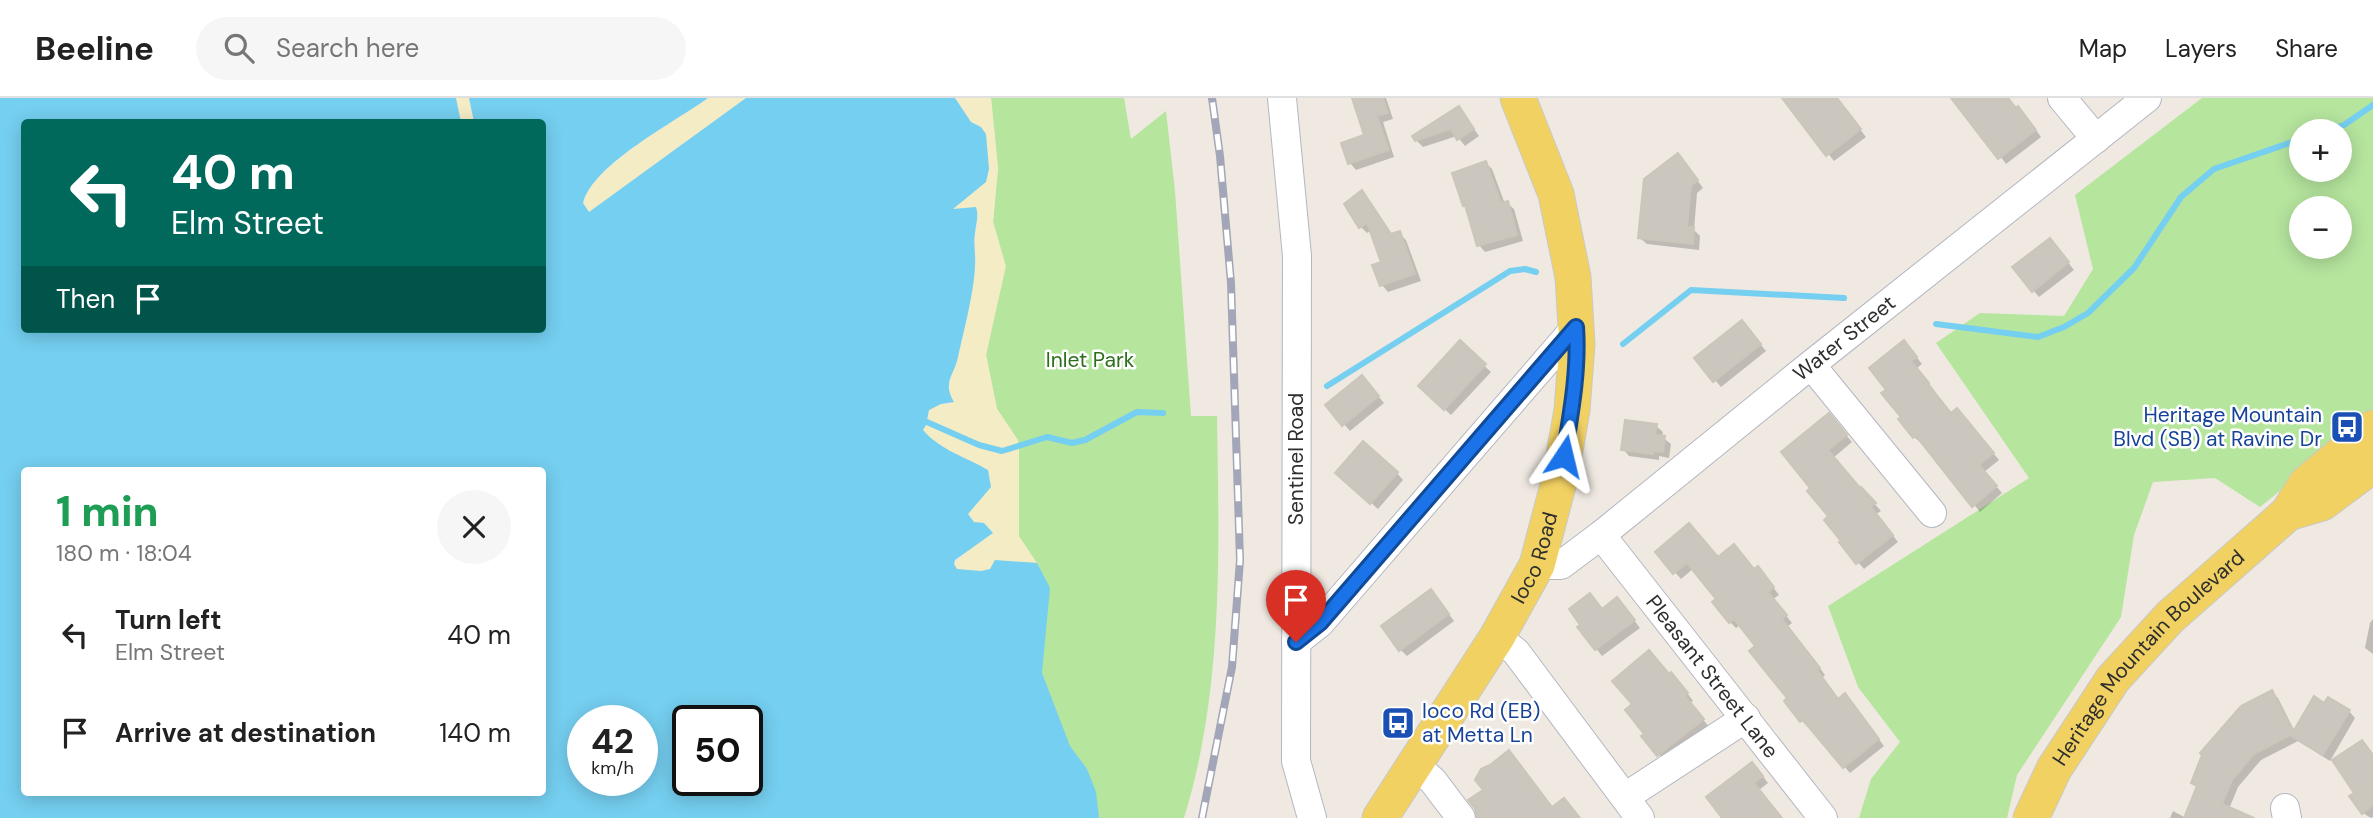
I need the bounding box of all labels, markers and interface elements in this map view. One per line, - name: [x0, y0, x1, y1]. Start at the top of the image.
- search box: [196, 17, 686, 80]
- text: Beeline: [35, 27, 154, 70]
- icon: search: [220, 29, 258, 67]
- text: Search here: [276, 31, 419, 65]
- text: Map: [2079, 33, 2127, 64]
- text: Layers: [2165, 33, 2237, 64]
- text: Share: [2275, 33, 2338, 64]
- map controls: [2289, 119, 2352, 259]
- button: +: [2289, 119, 2352, 182]
- text: 40 m: [171, 140, 295, 204]
- icon: left: [56, 147, 147, 238]
- button: −: [2289, 196, 2352, 259]
- text: Elm Street: [171, 202, 324, 244]
- icon: arrive: [129, 280, 167, 318]
- text: Then: [56, 282, 115, 316]
- street label: Water Street: [1787, 289, 1901, 387]
- park label: Inlet Park: [1046, 346, 1135, 374]
- street label: Sentinel Road: [1282, 393, 1310, 525]
- place label: Heritage Mountain Blvd (SB) at Ravine Dr: [2113, 401, 2322, 453]
- bus stop icon: Heritage Mountain Blvd (SB) at Ravine Dr: [2328, 408, 2366, 446]
- position arrow: [1527, 419, 1601, 493]
- text: 1 min: [56, 484, 159, 539]
- button: close: [437, 490, 511, 564]
- street label: Ioco Road: [1504, 509, 1564, 609]
- text: 180 m · 18:04: [56, 538, 192, 568]
- street label: Heritage Mountain Boulevard: [2046, 544, 2251, 771]
- pin: [1266, 570, 1326, 642]
- icon: arrive: [1277, 581, 1315, 619]
- street label: Pleasant Street Lane: [1639, 589, 1785, 764]
- text: Turn left: [115, 603, 222, 637]
- icon: left: [56, 616, 94, 654]
- text: 40 m: [447, 618, 511, 652]
- text: Elm Street: [115, 637, 225, 667]
- place label: Ioco Rd (EB) at Metta Ln: [1422, 697, 1540, 749]
- bus stop icon: Ioco Rd (EB) at Metta Ln: [1379, 704, 1417, 742]
- speed limit sign: 50: [672, 705, 763, 796]
- icon: arrive: [56, 714, 94, 752]
- text: Arrive at destination: [115, 716, 376, 750]
- text: 140 m: [439, 716, 511, 750]
- text: 42: [591, 718, 634, 764]
- text: km/h: [591, 756, 634, 780]

